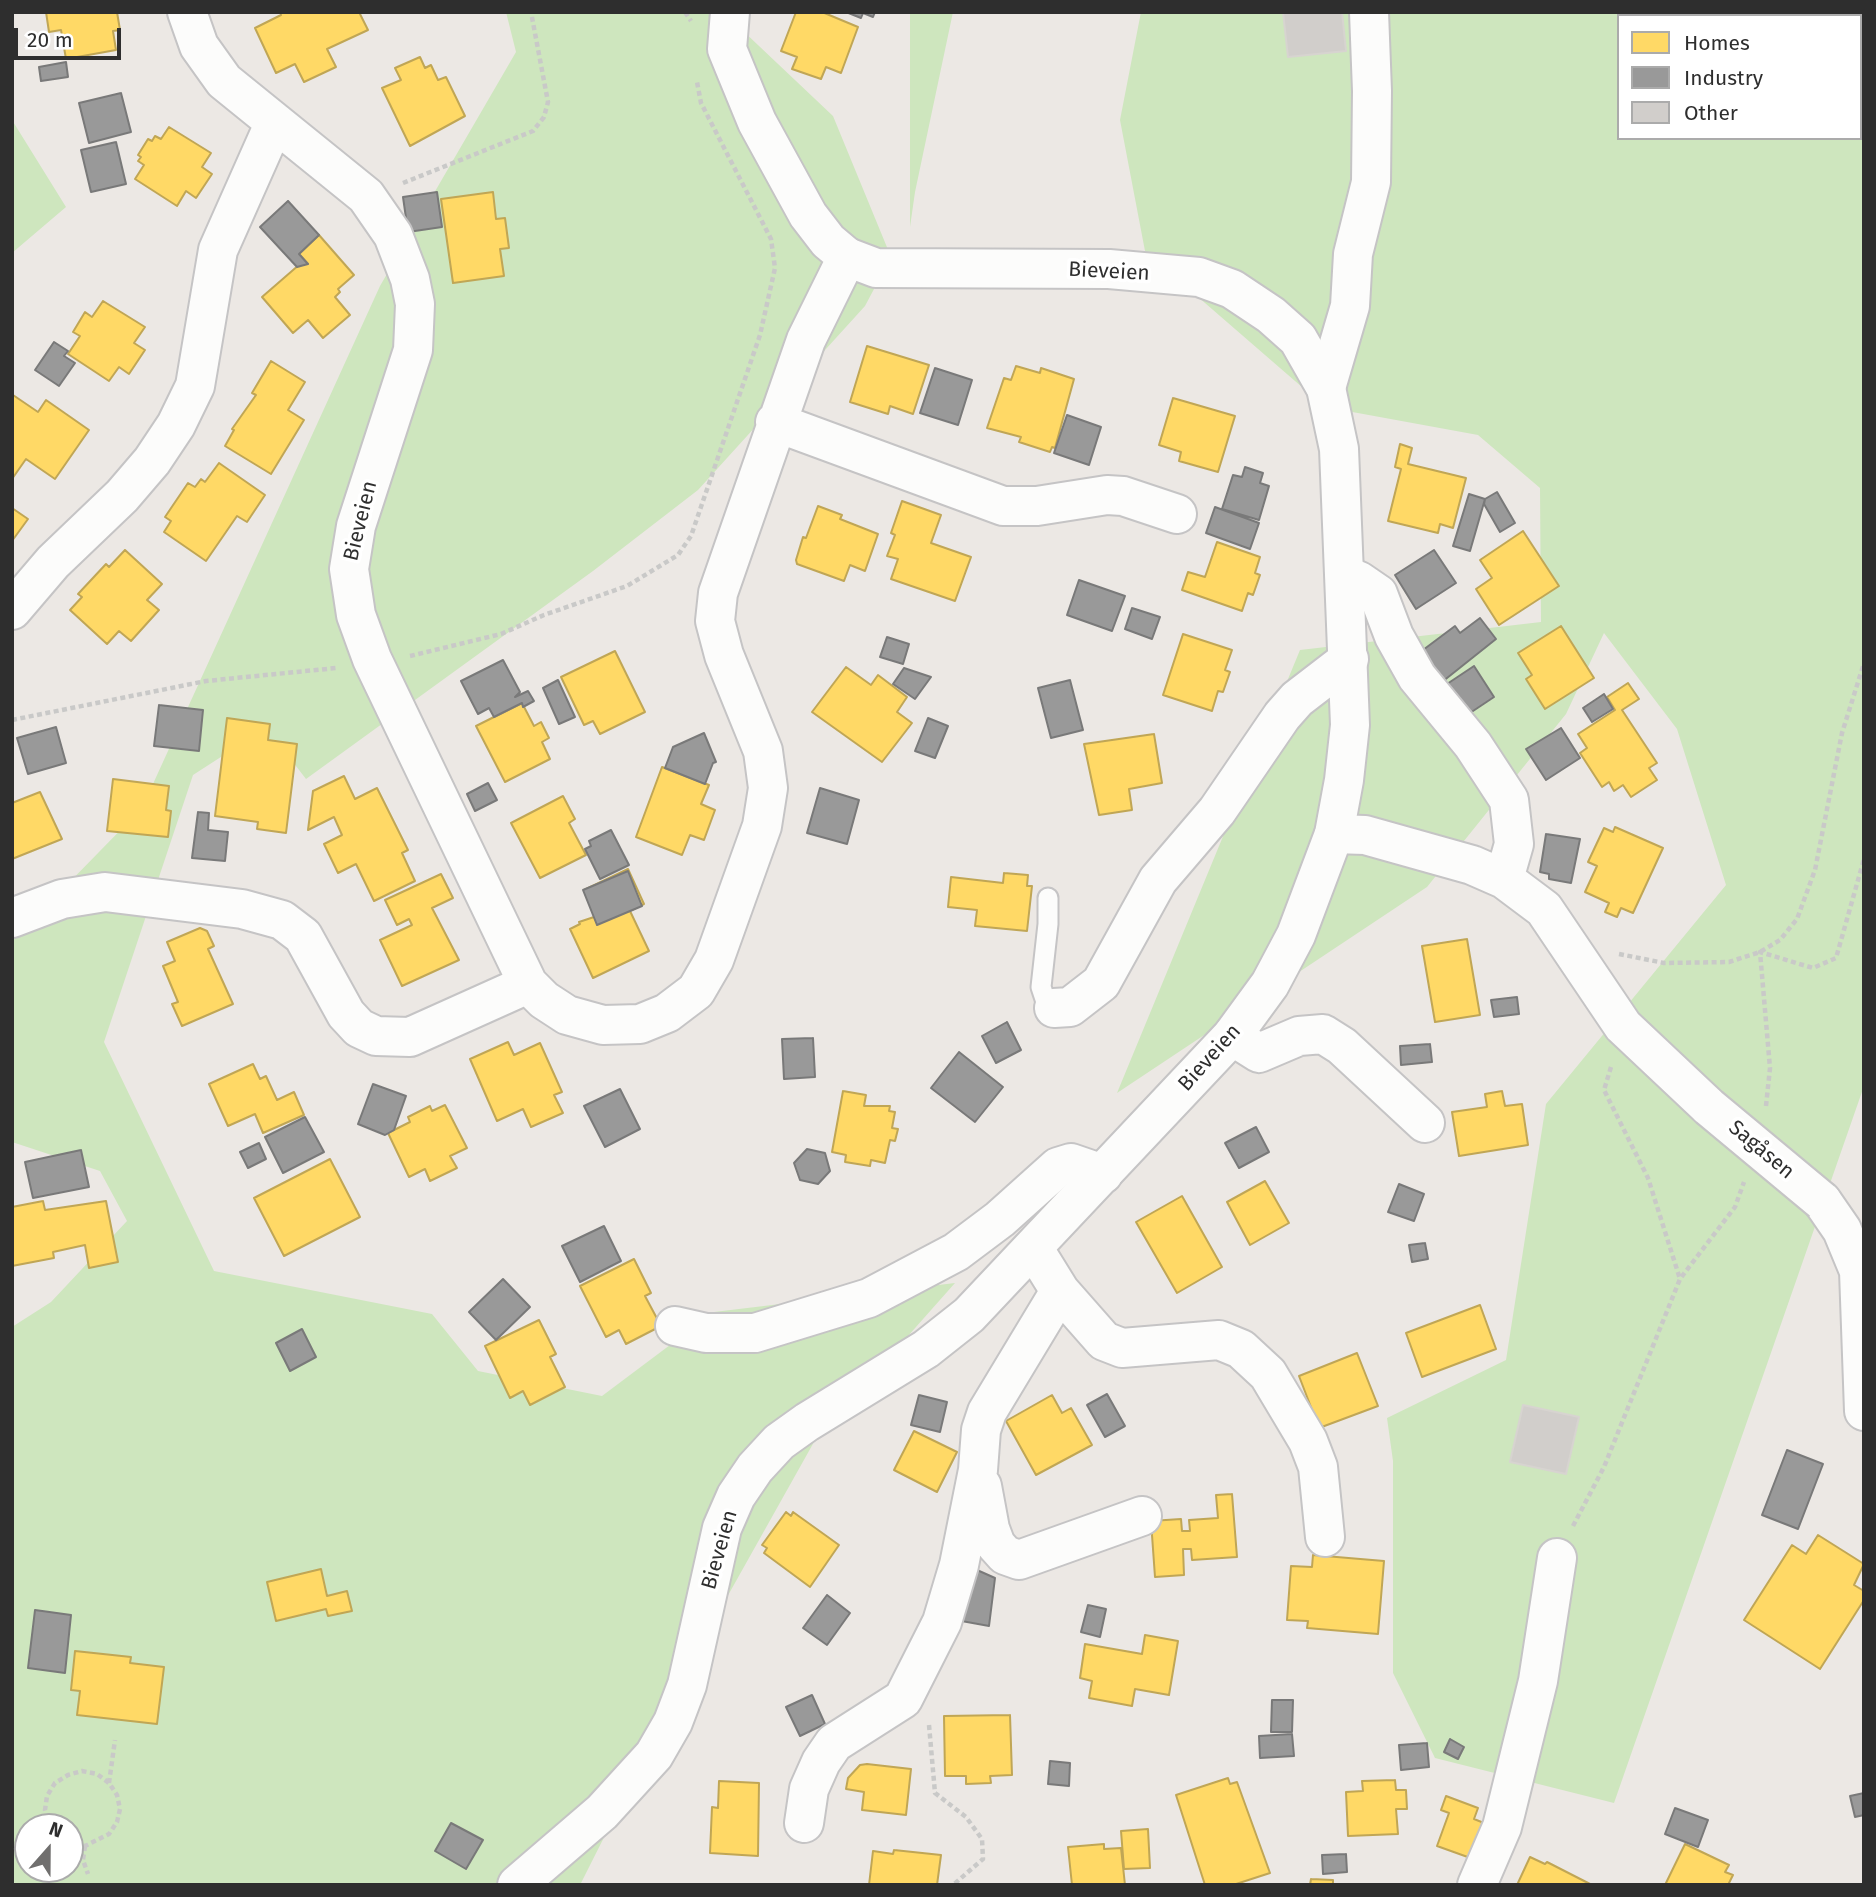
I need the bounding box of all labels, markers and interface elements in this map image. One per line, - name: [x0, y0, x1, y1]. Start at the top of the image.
- scale bar: [18, 14, 124, 58]
- legend: [1617, 14, 1862, 140]
- text: 20 m: [27, 27, 73, 53]
- text: Homes: [1684, 30, 1750, 56]
- text: Industry: [1684, 65, 1763, 91]
- text: Other: [1684, 100, 1738, 126]
- street label: Bieveien: [1068, 257, 1150, 287]
- street label: Bieveien: [339, 478, 383, 564]
- street label: Bieveien: [1173, 1019, 1247, 1097]
- street label: Sagåsen: [1723, 1115, 1799, 1185]
- street label: Bieveien: [697, 1507, 743, 1593]
- north arrow: [14, 1813, 84, 1883]
- text: N: [46, 1817, 66, 1843]

